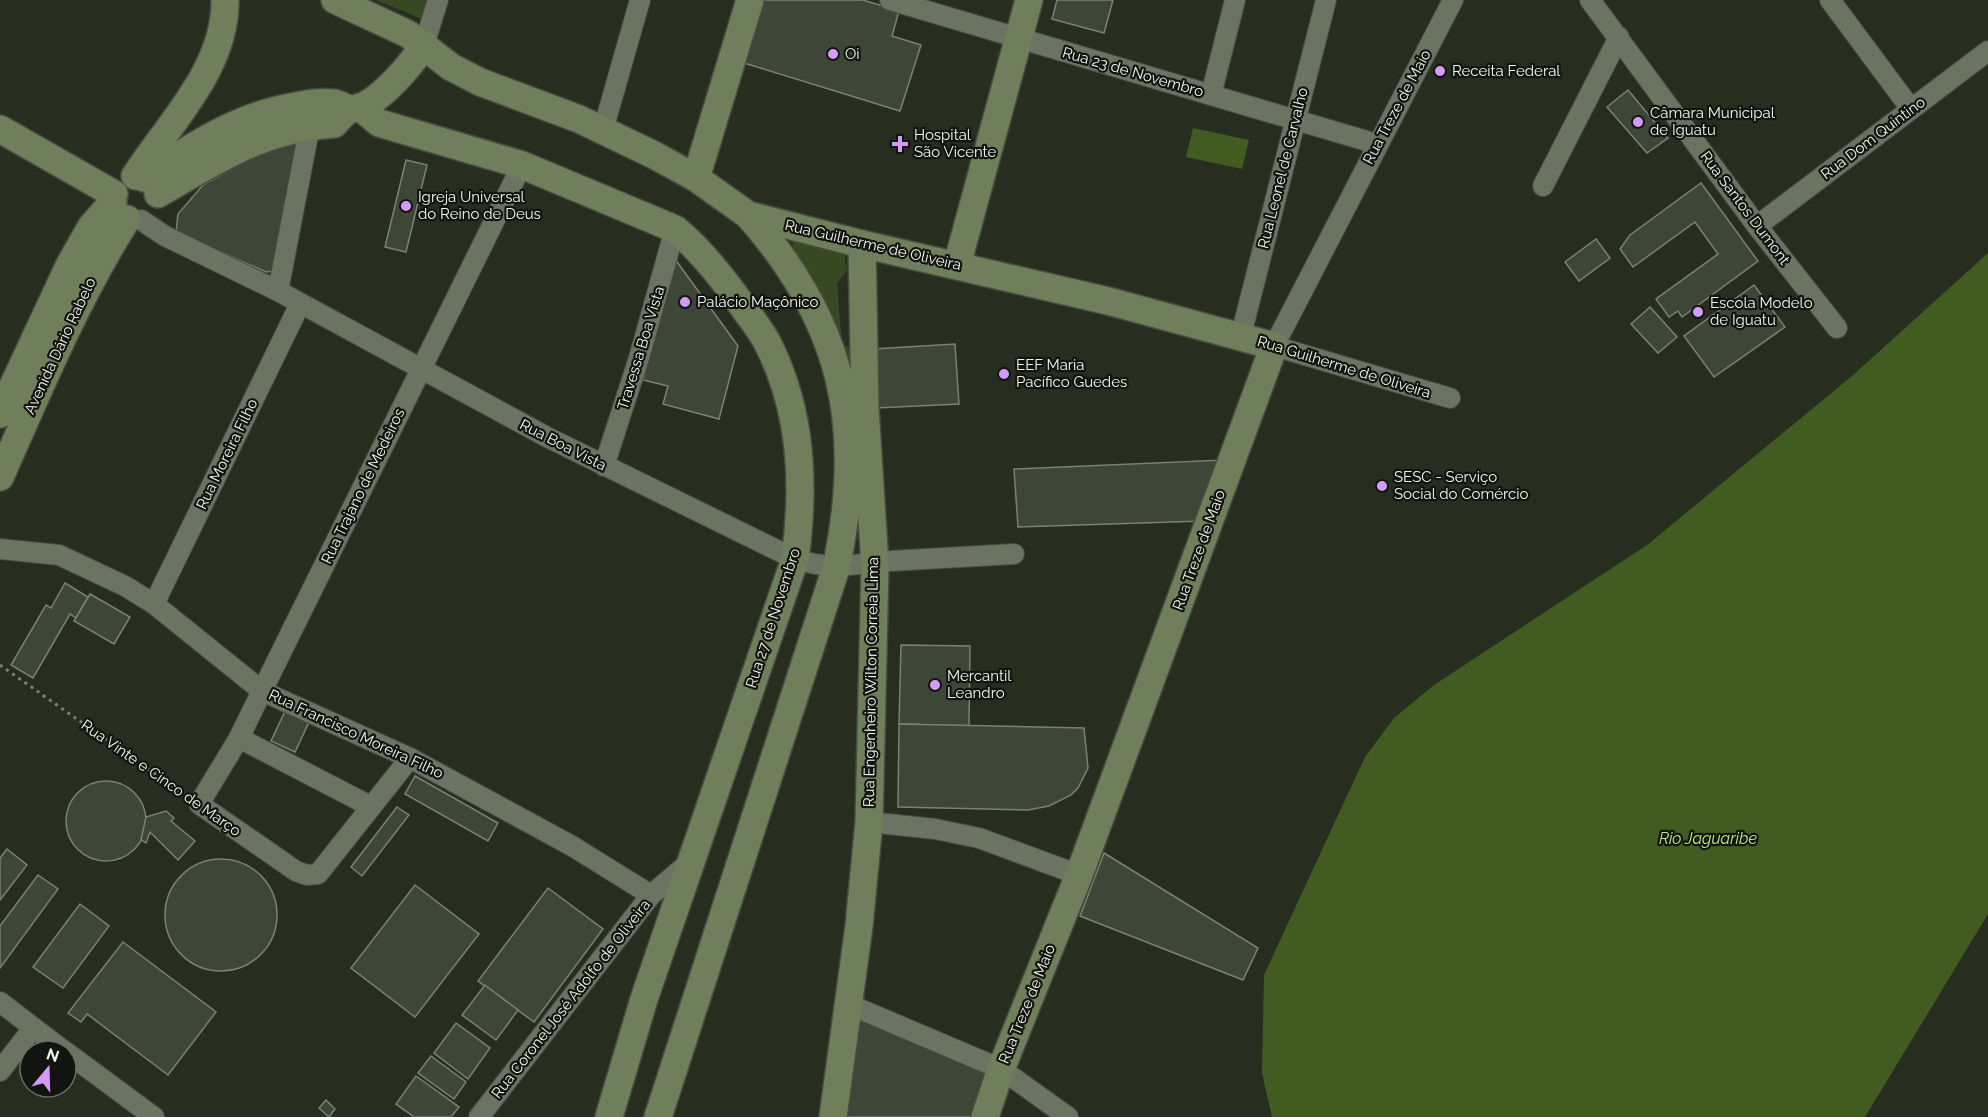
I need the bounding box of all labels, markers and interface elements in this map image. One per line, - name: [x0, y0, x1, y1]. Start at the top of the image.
- street label: Rua 23 de Novembro: [1060, 43, 1206, 101]
- place label: Oi: [845, 45, 860, 63]
- marker: Oi: [826, 47, 840, 61]
- street label: Rua Treze de Maio: [1359, 47, 1435, 167]
- place label: Receita Federal: [1452, 62, 1561, 80]
- marker: Receita Federal: [1433, 64, 1447, 78]
- street label: Rua Leonel de Carvalho: [1254, 86, 1312, 250]
- street label: Rua Dom Quintino: [1817, 93, 1929, 183]
- place label: Câmara Municipal de Iguatu: [1650, 104, 1776, 139]
- marker: Câmara Municipal de Iguatu: [1631, 115, 1645, 129]
- place label: Hospital São Vicente: [914, 126, 997, 161]
- marker: Hospital São Vicente: [891, 135, 909, 153]
- street label: Rua Santos Dumont: [1696, 148, 1794, 268]
- place label: Igreja Universal do Reino de Deus: [418, 188, 541, 223]
- marker: Igreja Universal do Reino de Deus: [399, 199, 413, 213]
- street label: Rua Guilherme de Oliveira: [783, 216, 963, 274]
- street label: Avenida Dário Rabelo: [20, 275, 100, 417]
- street label: Travessa Boa Vista: [614, 284, 668, 412]
- place label: Palácio Maçônico: [697, 293, 818, 311]
- place label: Escola Modelo de Iguatu: [1710, 294, 1813, 329]
- marker: Palácio Maçônico: [678, 295, 692, 309]
- marker: Escola Modelo de Iguatu: [1691, 305, 1705, 319]
- street label: Rua Guilherme de Oliveira: [1255, 332, 1433, 402]
- place label: EEF Maria Pacífico Guedes: [1016, 356, 1127, 391]
- marker: EEF Maria Pacífico Guedes: [997, 367, 1011, 381]
- street label: Rua Moreira Filho: [192, 396, 262, 512]
- street label: Rua Trajano de Medeiros: [317, 405, 409, 567]
- street label: Rua Boa Vista: [517, 415, 609, 475]
- place label: SESC - Serviço Social do Comércio: [1394, 468, 1529, 503]
- marker: SESC - Serviço Social do Comércio: [1375, 479, 1389, 493]
- street label: Rua Treze de Maio: [1169, 487, 1229, 613]
- street label: Rua 27 de Novembro: [742, 546, 804, 690]
- street label: Rua Engenheiro Wilton Correia Lima: [860, 557, 882, 807]
- place label: Mercantil Leandro: [947, 667, 1012, 702]
- marker: Mercantil Leandro: [928, 678, 942, 692]
- street label: Rua Francisco Moreira Filho: [266, 686, 446, 783]
- street label: Rua Vinte e Cinco de Março: [78, 716, 244, 840]
- water label: Rio Jaguaribe: [1659, 829, 1758, 848]
- street label: Rua Coronel José Adolfo de Oliveira: [488, 896, 654, 1102]
- street label: Rua Treze de Maio: [995, 942, 1059, 1066]
- north arrow: [18, 1039, 78, 1099]
- text: N: [44, 1044, 62, 1066]

